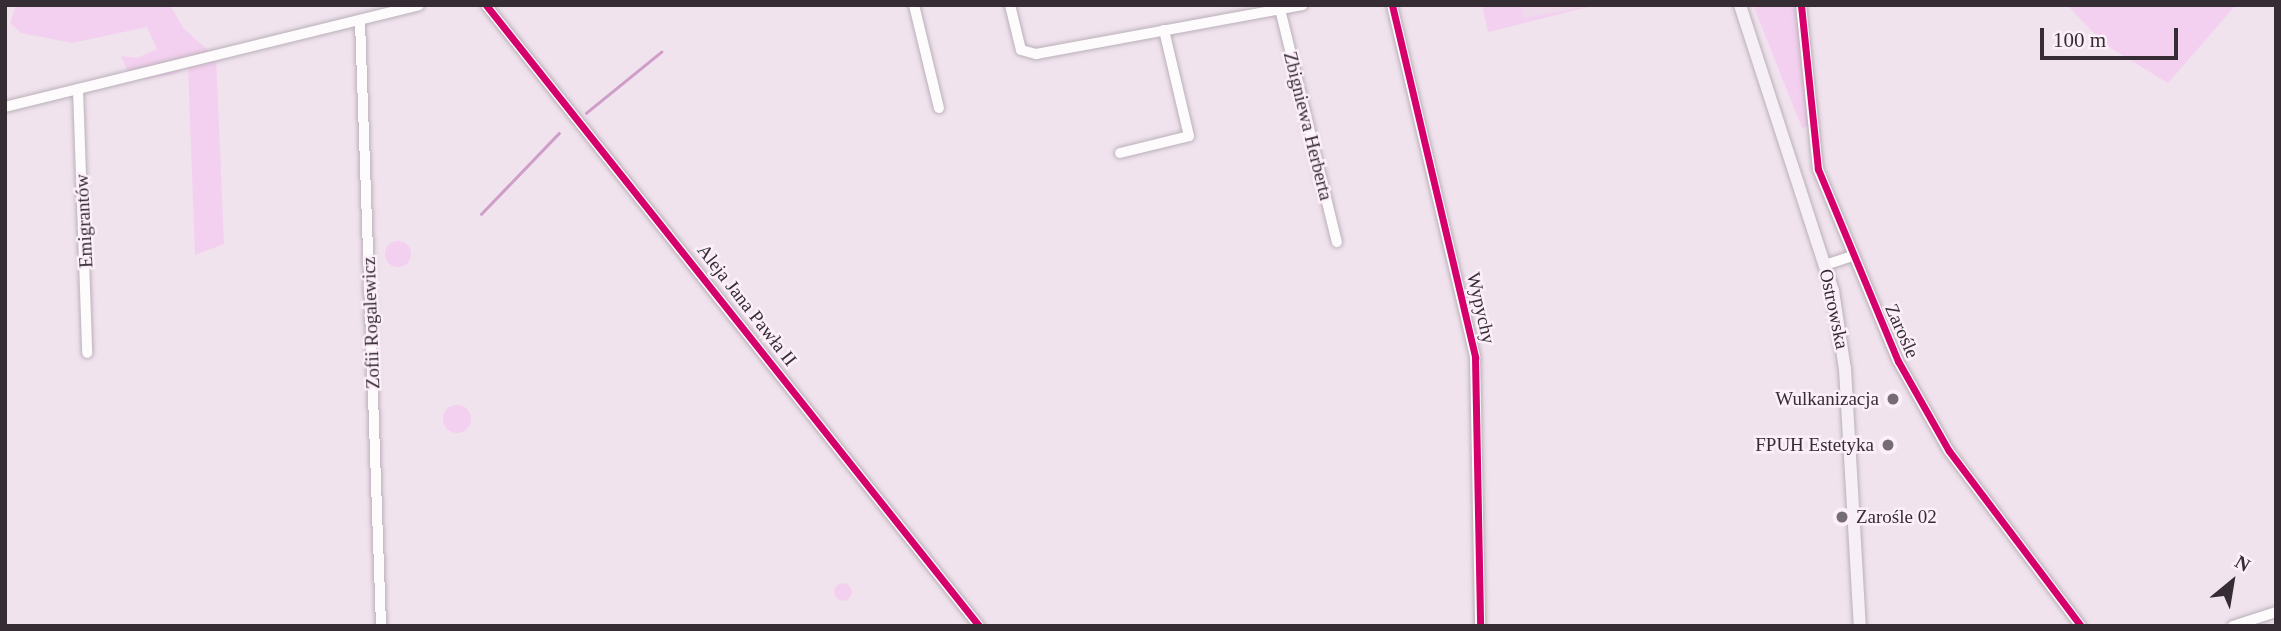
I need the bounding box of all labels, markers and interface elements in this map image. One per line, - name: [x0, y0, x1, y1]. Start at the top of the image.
- scale bar: [2043, 14, 2181, 58]
- text: 100 m: [2053, 28, 2106, 52]
- street label: Zbigniewa Herberta: [1278, 49, 1338, 203]
- street label: Emigrantów: [70, 174, 98, 268]
- street label: Aleja Jana Pawła II: [692, 240, 802, 370]
- street label: Zofii Rogalewicz: [357, 256, 385, 390]
- street label: Ostrowska: [1814, 267, 1854, 351]
- street label: Wypychy: [1462, 270, 1500, 346]
- street label: Zarośle: [1880, 300, 1924, 362]
- place label: Wulkanizacja: [1775, 388, 1879, 410]
- marker: Wulkanizacja: [1885, 391, 1901, 407]
- place label: FPUH Estetyka: [1755, 434, 1874, 456]
- marker: FPUH Estetyka: [1880, 437, 1896, 453]
- place label: Zarośle 02: [1856, 506, 1937, 528]
- marker: Zarośle 02: [1834, 509, 1850, 525]
- north arrow: [2197, 547, 2267, 617]
- text: N: [2232, 551, 2254, 576]

